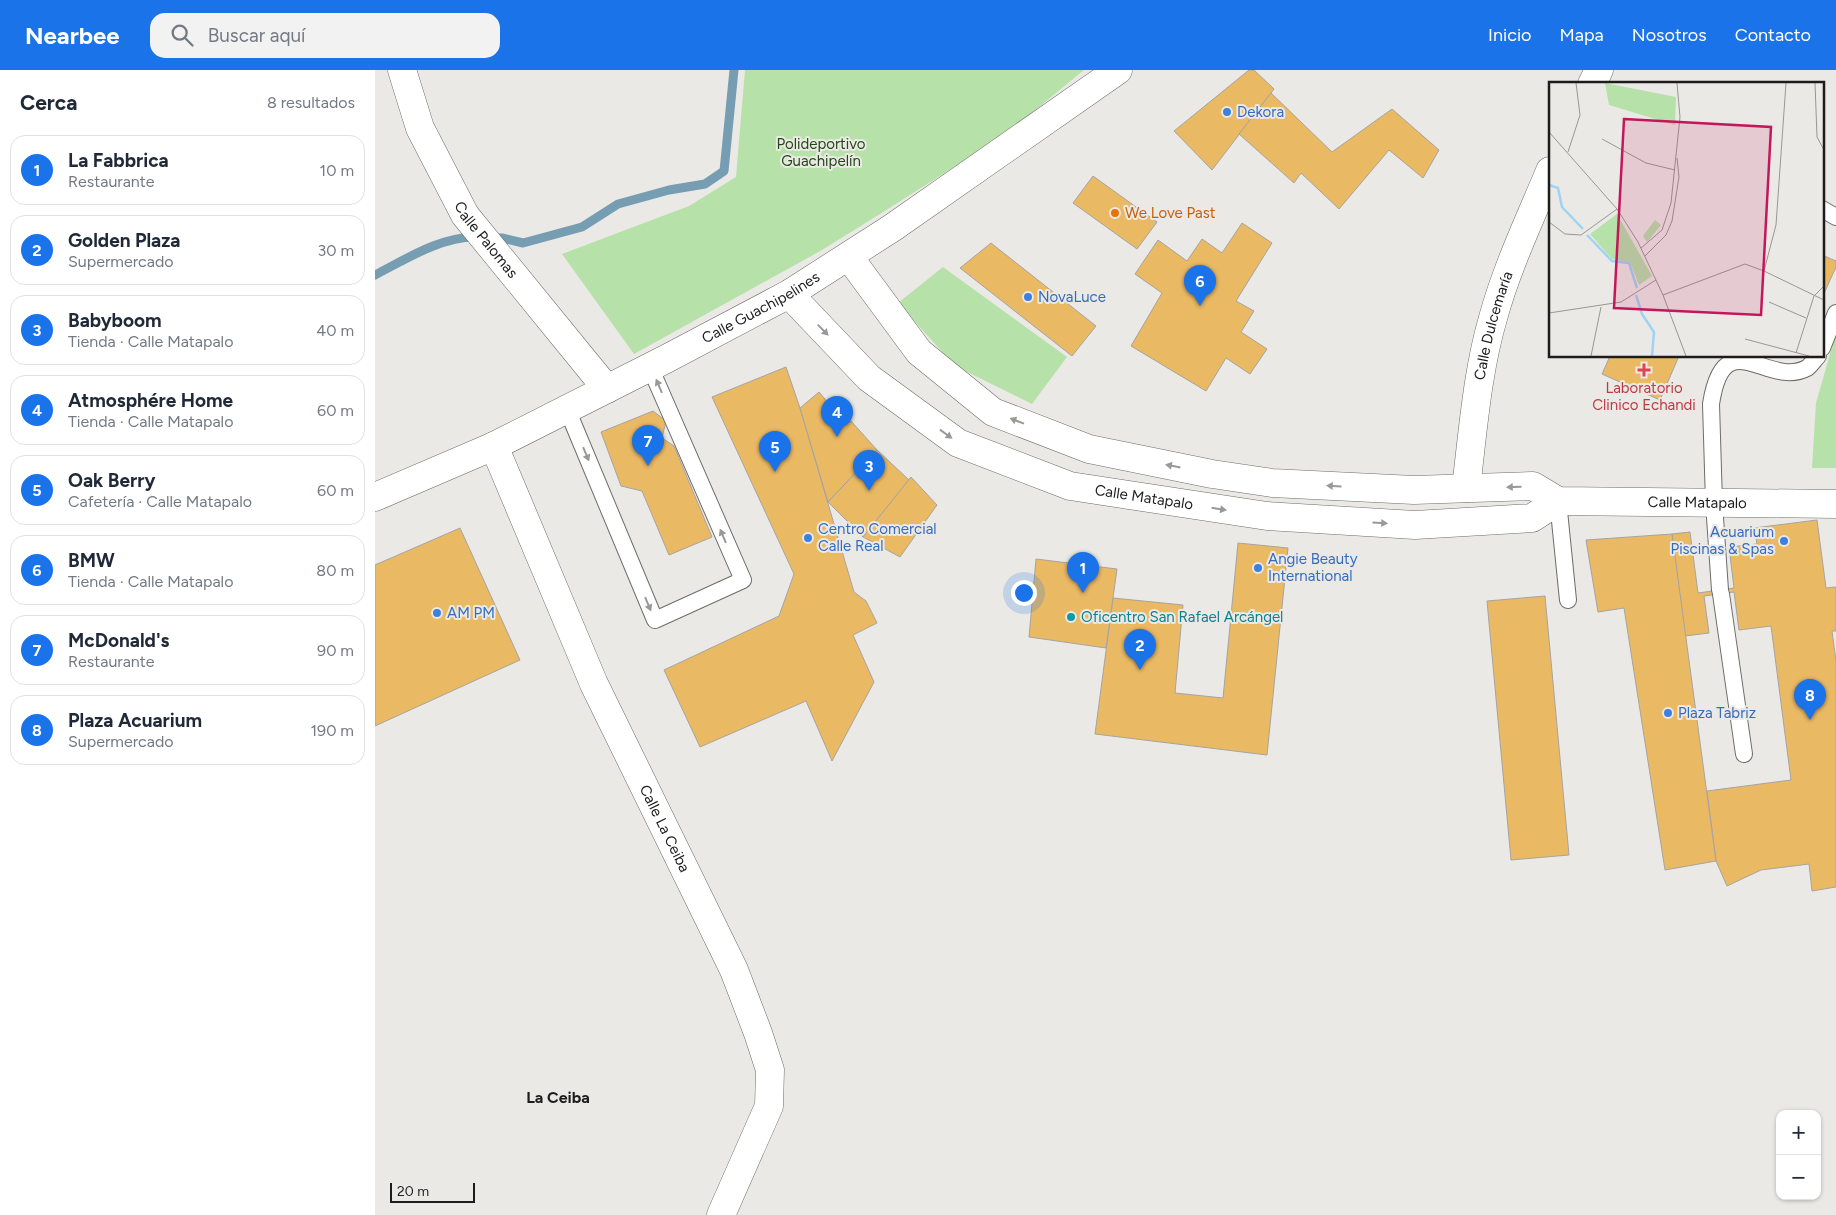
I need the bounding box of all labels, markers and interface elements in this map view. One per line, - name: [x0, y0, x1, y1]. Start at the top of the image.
- search box: [150, 13, 500, 58]
- text: Nearbee: [25, 21, 120, 50]
- icon: search: [168, 21, 196, 49]
- text: Buscar aquí: [208, 24, 305, 47]
- text: Inicio: [1488, 24, 1532, 46]
- text: Mapa: [1560, 24, 1604, 46]
- text: Nosotros: [1632, 24, 1707, 46]
- text: Contacto: [1735, 24, 1811, 46]
- inset map: [1549, 82, 1823, 358]
- text: Cerca: [20, 90, 77, 115]
- text: 8 resultados: [267, 93, 355, 112]
- place label: Dekora: [1237, 103, 1284, 121]
- marker: Dekora: [1221, 106, 1233, 118]
- park label: Polideportivo Guachipelín: [776, 135, 866, 170]
- text: La Fabbrica: [68, 149, 169, 172]
- text: 1: [34, 161, 40, 180]
- text: 10 m: [320, 161, 354, 180]
- text: Restaurante: [68, 172, 155, 191]
- street label: Calle Palomas: [451, 198, 522, 282]
- place label: We Love Past: [1125, 204, 1216, 222]
- marker: We Love Past: [1109, 207, 1121, 219]
- text: Golden Plaza: [68, 229, 180, 252]
- text: 2: [32, 241, 42, 260]
- text: 30 m: [317, 241, 354, 260]
- text: Supermercado: [68, 252, 174, 271]
- pin: 6: [1184, 265, 1216, 306]
- street label: Calle Guachipelines: [699, 268, 823, 347]
- street label: Calle Dulcemaría: [1471, 269, 1517, 381]
- place label: NovaLuce: [1038, 288, 1106, 306]
- marker: NovaLuce: [1022, 291, 1034, 303]
- text: Babyboom: [68, 309, 162, 332]
- text: 3: [33, 321, 41, 340]
- text: 40 m: [316, 321, 354, 340]
- one-way arrow: [817, 323, 829, 335]
- text: Tienda · Calle Matapalo: [68, 332, 233, 351]
- marker: Laboratorio Clinico Echandi: [1637, 363, 1651, 377]
- one-way arrow: [654, 379, 662, 393]
- place label: Laboratorio Clinico Echandi: [1592, 379, 1696, 414]
- text: Atmosphére Home: [68, 389, 233, 412]
- pin: 4: [821, 396, 853, 437]
- text: 4: [32, 401, 42, 420]
- text: 60 m: [317, 401, 354, 420]
- text: Tienda · Calle Matapalo: [68, 412, 233, 431]
- one-way arrow: [1010, 417, 1024, 425]
- pin: 7: [632, 425, 664, 466]
- one-way arrow: [939, 429, 952, 440]
- pin: 5: [759, 431, 791, 472]
- one-way arrow: [582, 447, 590, 461]
- pin: 3: [853, 450, 885, 491]
- one-way arrow: [1165, 462, 1180, 470]
- text: Oak Berry: [68, 469, 155, 492]
- text: 5: [32, 481, 42, 500]
- text: 60 m: [317, 481, 354, 500]
- street label: Calle Matapalo: [1094, 481, 1195, 514]
- one-way arrow: [1325, 481, 1341, 489]
- one-way arrow: [1505, 483, 1521, 491]
- text: Cafetería · Calle Matapalo: [68, 492, 252, 511]
- street label: Calle Matapalo: [1648, 493, 1747, 512]
- one-way arrow: [1211, 505, 1227, 513]
- one-way arrow: [1373, 519, 1389, 527]
- place label: Centro Comercial Calle Real: [818, 520, 937, 555]
- place label: Acuarium Piscinas & Spas: [1670, 523, 1774, 558]
- one-way arrow: [719, 528, 727, 543]
- marker: Centro Comercial Calle Real: [802, 532, 814, 544]
- marker: Acuarium Piscinas & Spas: [1778, 535, 1790, 547]
- text: BMW: [68, 549, 115, 572]
- place label: Angie Beauty International: [1268, 550, 1358, 585]
- pin: 1: [1067, 552, 1099, 593]
- text: 6: [32, 561, 42, 580]
- text: 80 m: [316, 561, 354, 580]
- marker: Angie Beauty International: [1252, 562, 1264, 574]
- text: Tienda · Calle Matapalo: [68, 572, 233, 591]
- your location: [1011, 580, 1037, 606]
- one-way arrow: [645, 597, 653, 611]
- place label: AM PM: [447, 604, 495, 622]
- marker: AM PM: [431, 607, 443, 619]
- place label: Oficentro San Rafael Arcángel: [1081, 608, 1283, 626]
- marker: Oficentro San Rafael Arcángel: [1065, 611, 1077, 623]
- text: McDonald's: [68, 629, 169, 652]
- pin: 2: [1124, 629, 1156, 670]
- text: 7: [33, 641, 41, 660]
- text: 90 m: [317, 641, 354, 660]
- text: Restaurante: [68, 652, 155, 671]
- pin: 8: [1794, 679, 1826, 720]
- place label: Plaza Tabriz: [1678, 704, 1756, 722]
- marker: Plaza Tabriz: [1662, 707, 1674, 719]
- text: Plaza Acuarium: [68, 709, 202, 732]
- text: 8: [32, 721, 42, 740]
- text: 190 m: [311, 721, 354, 740]
- text: Supermercado: [68, 732, 174, 751]
- street label: Calle La Ceiba: [636, 782, 694, 875]
- district label: La Ceiba: [526, 1088, 590, 1107]
- map controls: [1776, 1110, 1821, 1200]
- button: +: [1776, 1110, 1821, 1155]
- button: −: [1776, 1155, 1821, 1200]
- scale bar: [390, 1180, 475, 1203]
- text: 20 m: [397, 1183, 429, 1200]

